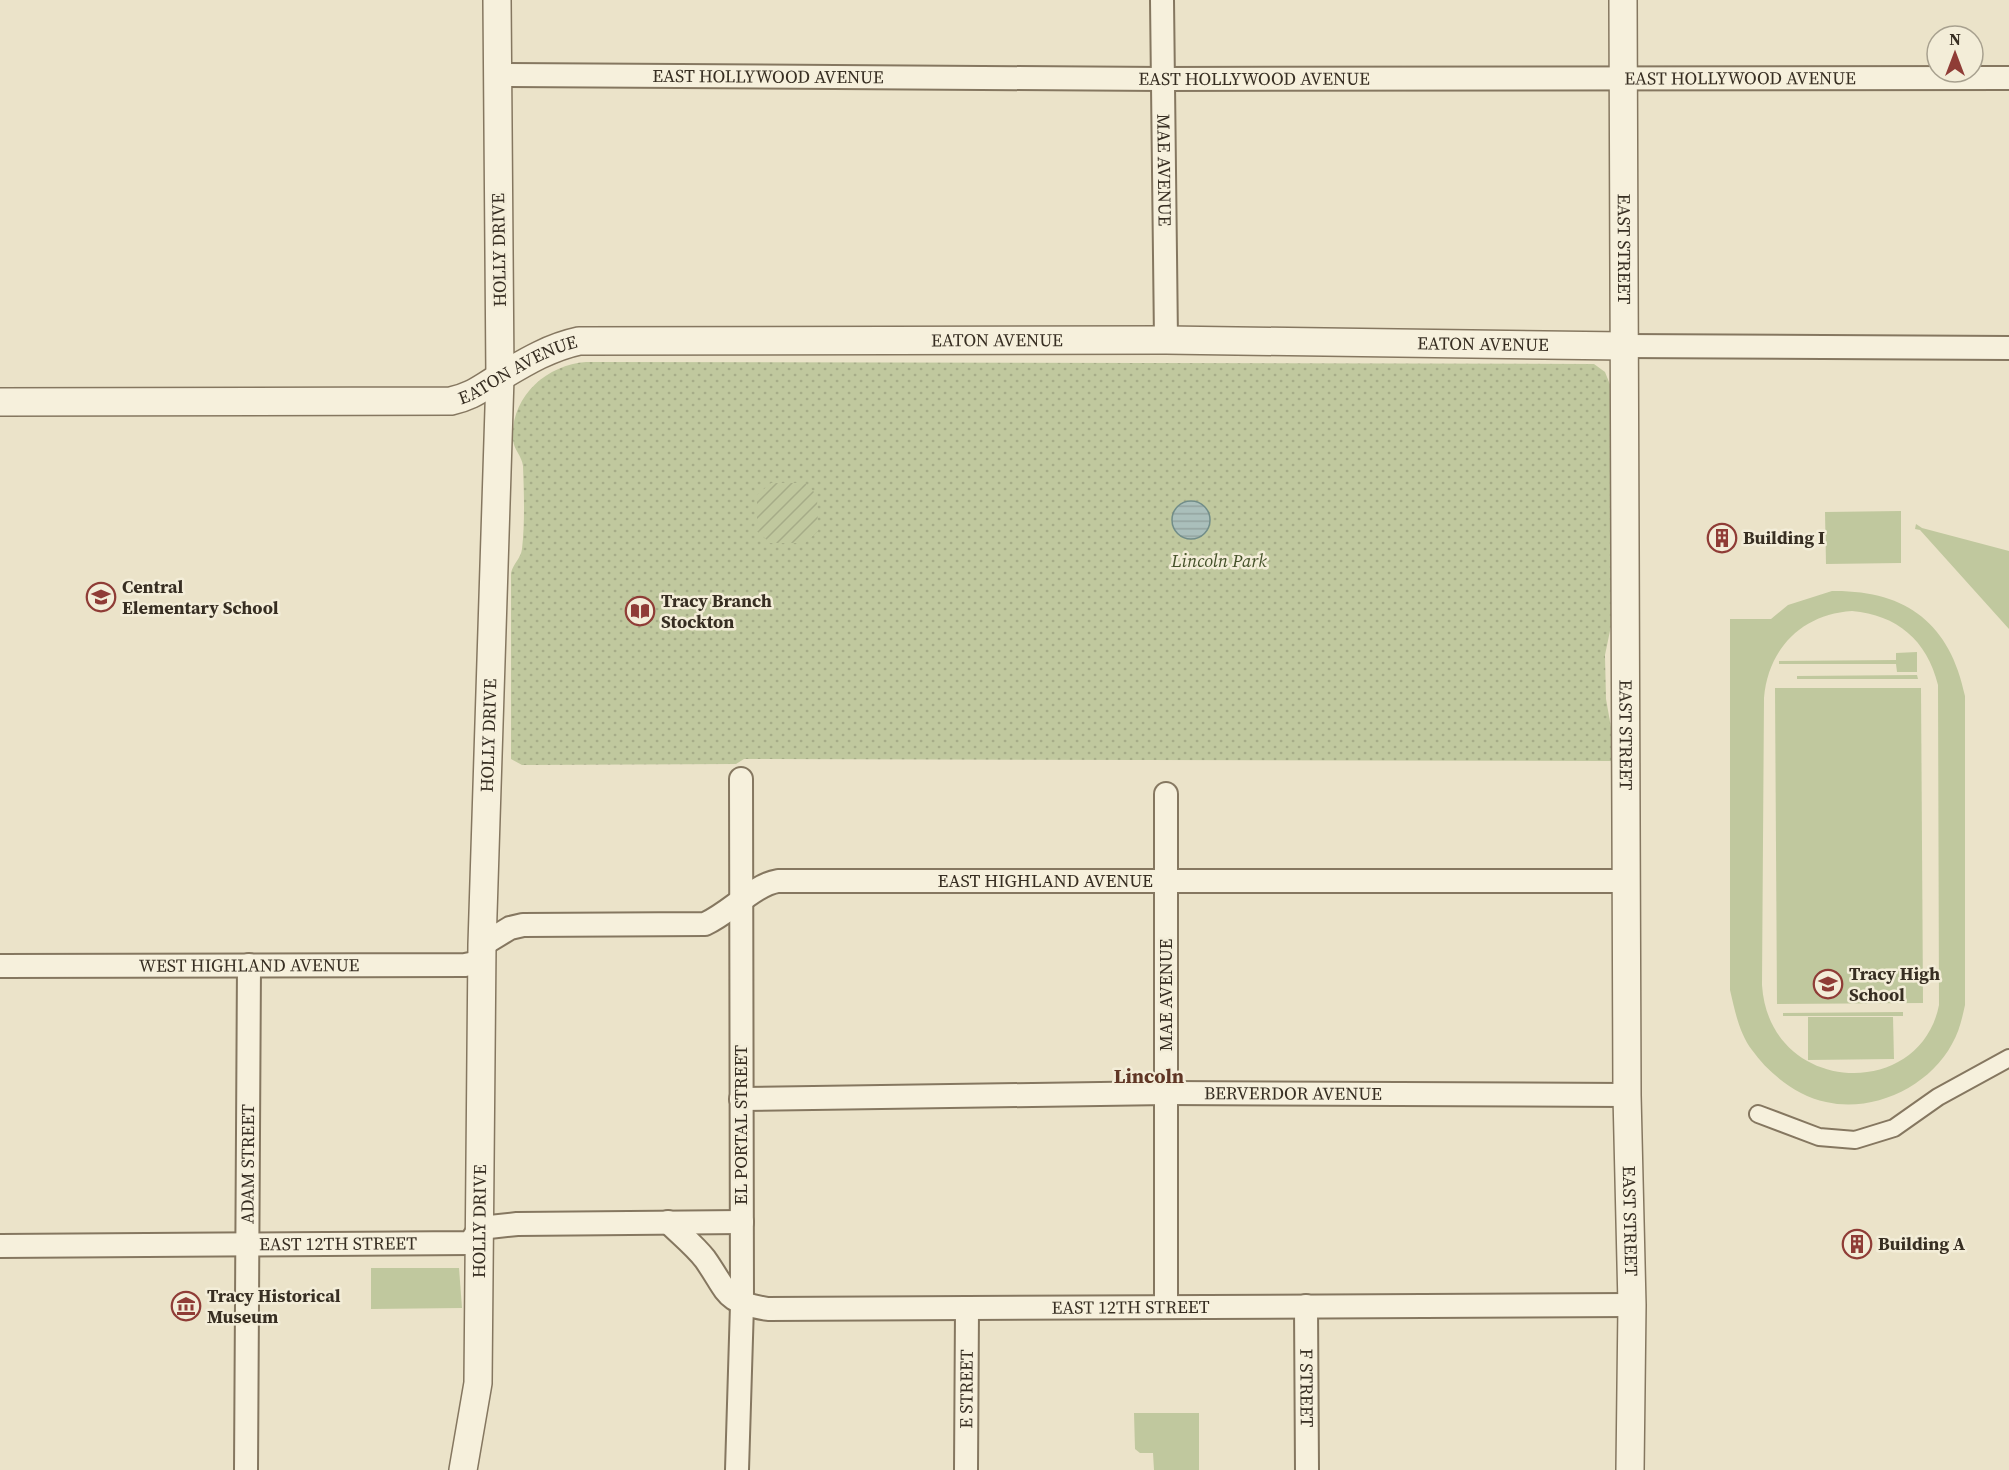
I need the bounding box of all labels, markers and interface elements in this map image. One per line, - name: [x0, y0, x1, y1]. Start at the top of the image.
- north arrow: [1925, 24, 1985, 84]
- text: N: [1949, 28, 1961, 50]
- street label: EAST HOLLYWOOD AVENUE: [652, 63, 884, 89]
- street label: EAST HOLLYWOOD AVENUE: [1624, 65, 1856, 90]
- street label: EAST HOLLYWOOD AVENUE: [1138, 66, 1370, 91]
- street label: MAE AVENUE: [1151, 114, 1178, 227]
- street label: HOLLY DRIVE: [485, 193, 512, 307]
- street label: EAST STREET: [1612, 194, 1637, 305]
- street label: EATON AVENUE: [931, 327, 1063, 352]
- street label: EATON AVENUE: [454, 329, 580, 410]
- street label: EATON AVENUE: [1417, 330, 1549, 357]
- building icon: Building I: [1706, 522, 1738, 554]
- place label: Building I: [1743, 525, 1825, 550]
- park label: Lincoln Park: [1170, 548, 1267, 573]
- place label: Central Elementary School: [122, 574, 279, 620]
- school or university icon: Central Elementary School: [85, 581, 117, 613]
- place label: Tracy Branch Stockton: [661, 588, 772, 634]
- library icon: Tracy Branch Stockton: [624, 595, 656, 627]
- street label: HOLLY DRIVE: [474, 678, 502, 793]
- street label: EAST STREET: [1613, 680, 1639, 791]
- street label: EAST HIGHLAND AVENUE: [938, 868, 1153, 893]
- street label: MAE AVENUE: [1153, 939, 1178, 1051]
- street label: WEST HIGHLAND AVENUE: [139, 952, 360, 978]
- place label: Tracy High School: [1849, 961, 1940, 1007]
- school or university icon: Tracy High School: [1812, 968, 1844, 1000]
- street label: EL PORTAL STREET: [728, 1045, 753, 1205]
- district label: Lincoln: [1114, 1062, 1184, 1090]
- street label: BERVERDOR AVENUE: [1204, 1080, 1382, 1106]
- street label: ADAM STREET: [234, 1104, 260, 1224]
- street label: HOLLY DRIVE: [466, 1164, 492, 1278]
- street label: EAST STREET: [1617, 1165, 1644, 1277]
- building icon: Building A: [1841, 1228, 1873, 1260]
- street label: EAST 12TH STREET: [259, 1230, 417, 1256]
- place label: Building A: [1878, 1231, 1965, 1256]
- place label: Tracy Historical Museum: [207, 1283, 341, 1329]
- museum icon: Tracy Historical Museum: [170, 1290, 202, 1322]
- street label: EAST 12TH STREET: [1051, 1294, 1210, 1320]
- street label: F STREET: [1294, 1348, 1320, 1428]
- street label: E STREET: [953, 1349, 979, 1429]

